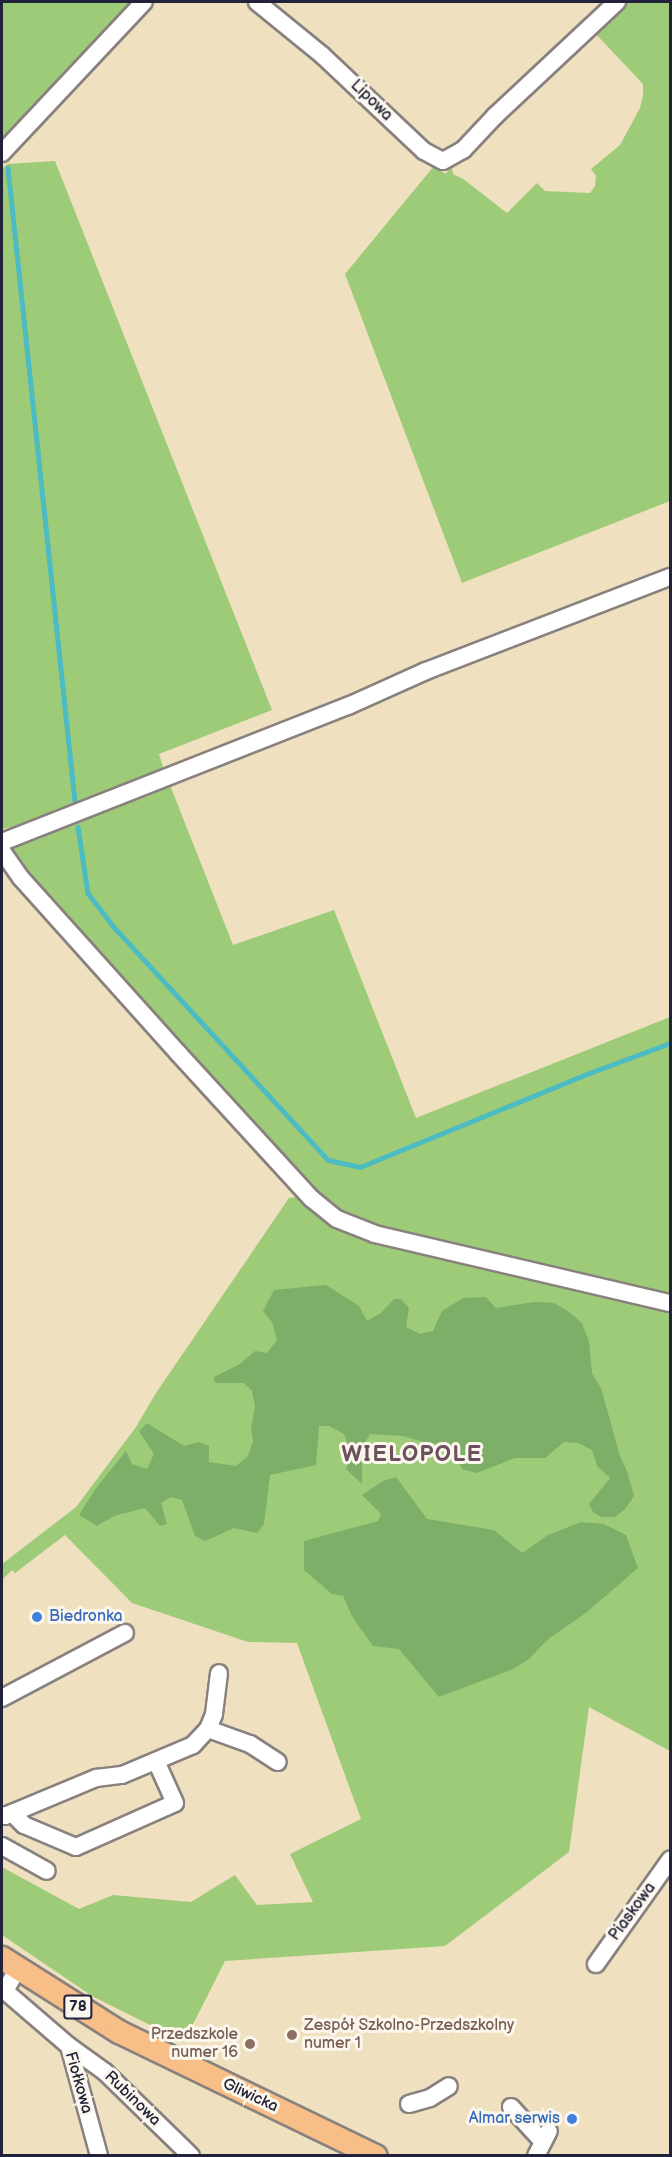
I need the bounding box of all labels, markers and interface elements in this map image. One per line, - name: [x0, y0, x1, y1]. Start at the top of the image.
- street label: Lipowa: [346, 76, 396, 126]
- district label: WIELOPOLE: [342, 1442, 482, 1468]
- place label: Biedronka: [49, 1607, 123, 1627]
- marker: Biedronka: [30, 1610, 44, 1624]
- street label: Piaskowa: [606, 1879, 660, 1945]
- road number: 78: [63, 1995, 93, 2019]
- place label: Zespół Szkolno-Przedszkolny numer 1: [304, 2016, 515, 2054]
- place label: Przedszkole numer 16: [151, 2025, 238, 2063]
- marker: Zespół Szkolno-Przedszkolny numer 1: [285, 2028, 299, 2042]
- marker: Przedszkole numer 16: [243, 2037, 257, 2051]
- street label: Fiołkowa: [60, 2050, 96, 2116]
- street label: Rubinowa: [100, 2068, 164, 2130]
- street label: Gliwicka: [219, 2075, 281, 2117]
- place label: Almar serwis: [469, 2109, 560, 2129]
- marker: Almar serwis: [565, 2112, 579, 2126]

